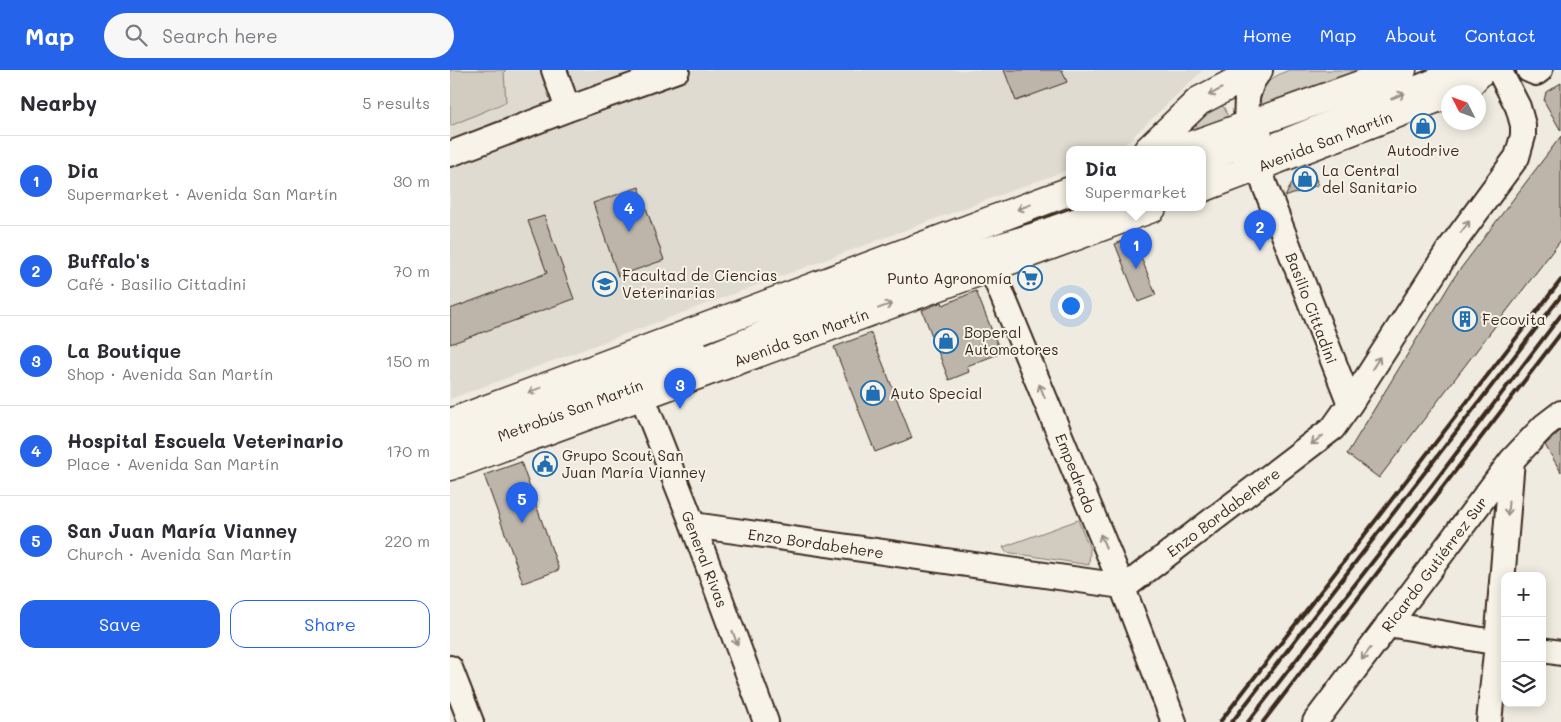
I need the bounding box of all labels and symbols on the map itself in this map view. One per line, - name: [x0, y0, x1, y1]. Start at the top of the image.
- north arrow: [1441, 85, 1486, 130]
- one-way arrow: [1208, 88, 1222, 98]
- one-way arrow: [1389, 91, 1405, 100]
- street label: Avenida San Martín: [1255, 106, 1395, 176]
- shop icon: Autodrive: [1410, 113, 1436, 139]
- place label: Autodrive: [1387, 140, 1459, 160]
- place label: La Central del Sanitario: [1322, 160, 1417, 197]
- shop icon: La Central del Sanitario: [1292, 166, 1318, 192]
- pin: 4: [613, 191, 645, 232]
- one-way arrow: [1017, 203, 1032, 213]
- pin: 2: [1244, 210, 1276, 251]
- one-way arrow: [1460, 220, 1470, 234]
- pin: 1: [1120, 228, 1152, 269]
- street label: Basilio Cittadini: [1282, 250, 1342, 366]
- place label: Facultad de Ciencias Veterinarias: [622, 265, 777, 302]
- supermarket icon: Punto Agronomía: [1017, 265, 1043, 291]
- place label: Punto Agronomía: [887, 268, 1012, 288]
- school or university icon: Facultad de Ciencias Veterinarias: [592, 271, 618, 297]
- your location: [1058, 293, 1084, 319]
- one-way arrow: [877, 301, 892, 310]
- street label: Avenida San Martín: [731, 303, 871, 371]
- building icon: Fecovita: [1452, 306, 1478, 332]
- place label: Fecovita: [1482, 309, 1546, 329]
- place label: Boperal Automotores: [964, 322, 1059, 359]
- shop icon: Boperal Automotores: [933, 328, 959, 354]
- one-way arrow: [1371, 356, 1381, 370]
- pin: 3: [664, 368, 696, 409]
- street label: Metrobús San Martín: [494, 374, 646, 446]
- shop icon: Auto Special: [860, 380, 886, 406]
- place label: Auto Special: [890, 383, 982, 403]
- one-way arrow: [1037, 384, 1047, 399]
- one-way arrow: [528, 387, 543, 396]
- street label: Empedrado: [1051, 430, 1101, 516]
- one-way arrow: [1311, 434, 1324, 445]
- place label: Grupo Scout San Juan María Vianney: [562, 445, 706, 482]
- public building icon: Grupo Scout San Juan María Vianney: [532, 451, 558, 477]
- street label: Enzo Bordabehere: [1162, 463, 1284, 561]
- pin: 5: [506, 482, 538, 523]
- street label: Ricardo Gutiérrez Sur: [1376, 492, 1492, 636]
- one-way arrow: [1503, 500, 1512, 516]
- street label: General Rivas: [677, 508, 733, 610]
- street label: Enzo Bordabehere: [747, 524, 885, 562]
- one-way arrow: [1098, 534, 1108, 549]
- one-way arrow: [731, 630, 740, 645]
- one-way arrow: [1360, 647, 1371, 660]

